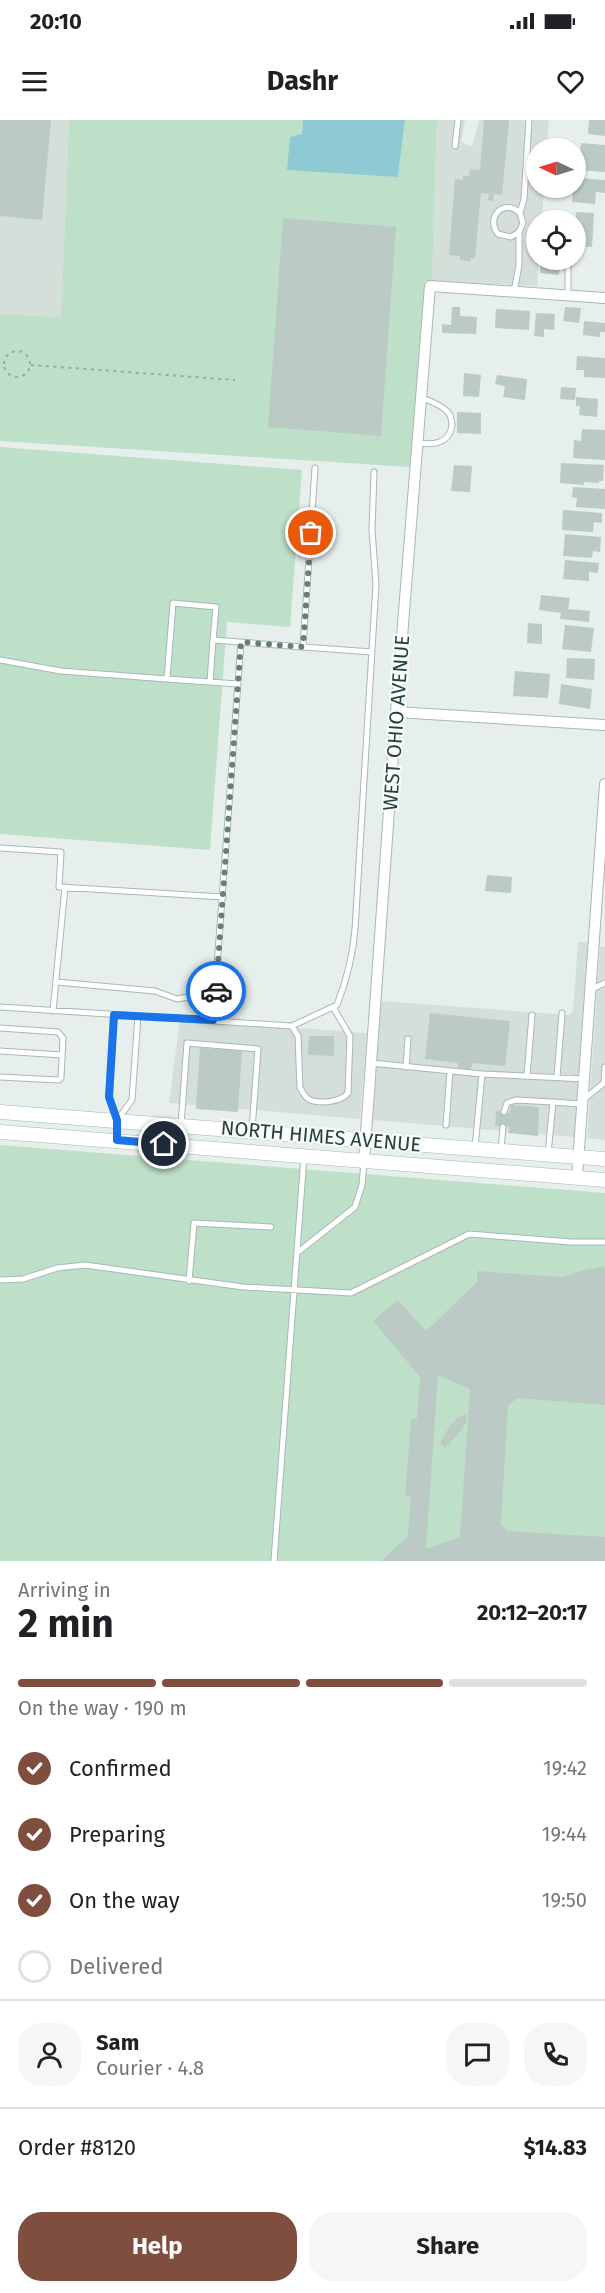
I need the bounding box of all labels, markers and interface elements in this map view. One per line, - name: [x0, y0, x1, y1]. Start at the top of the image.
- text: 20:10: [30, 8, 82, 35]
- icon: menu: [18, 65, 51, 98]
- text: Dashr: [267, 65, 338, 97]
- icon: heart: [554, 65, 587, 98]
- north arrow: [526, 138, 586, 198]
- map controls: [526, 138, 586, 270]
- button: locate: [526, 210, 586, 270]
- pin: [285, 507, 336, 558]
- icon: bag: [294, 516, 327, 549]
- street label: WEST OHIO AVENUE: [378, 634, 414, 812]
- courier: [186, 961, 246, 1021]
- icon: car: [200, 975, 233, 1008]
- street label: NORTH HIMES AVENUE: [220, 1115, 422, 1157]
- pin: [138, 1118, 189, 1169]
- icon: home: [147, 1127, 180, 1160]
- text: Arriving in: [18, 1578, 111, 1602]
- text: 20:12–20:17: [477, 1599, 587, 1626]
- text: 2 min: [18, 1601, 114, 1647]
- text: On the way · 190 m: [18, 1696, 187, 1720]
- icon: check: [18, 1752, 51, 1785]
- text: Confirmed: [69, 1755, 172, 1782]
- text: 19:42: [543, 1756, 587, 1780]
- icon: check: [18, 1818, 51, 1851]
- text: Preparing: [69, 1821, 165, 1848]
- text: 19:44: [542, 1822, 587, 1846]
- icon: check: [18, 1884, 51, 1917]
- text: On the way: [69, 1887, 180, 1914]
- text: 19:50: [542, 1888, 587, 1912]
- text: Delivered: [69, 1953, 164, 1980]
- button: person: [18, 2023, 81, 2086]
- button: chat: [446, 2023, 509, 2086]
- button: phone: [524, 2023, 587, 2086]
- text: Sam: [96, 2029, 139, 2056]
- text: Courier · 4.8: [96, 2056, 204, 2080]
- text: Order #8120: [18, 2134, 136, 2161]
- text: $14.83: [524, 2134, 587, 2161]
- button: Help: [18, 2212, 297, 2281]
- button: Share: [309, 2212, 587, 2281]

